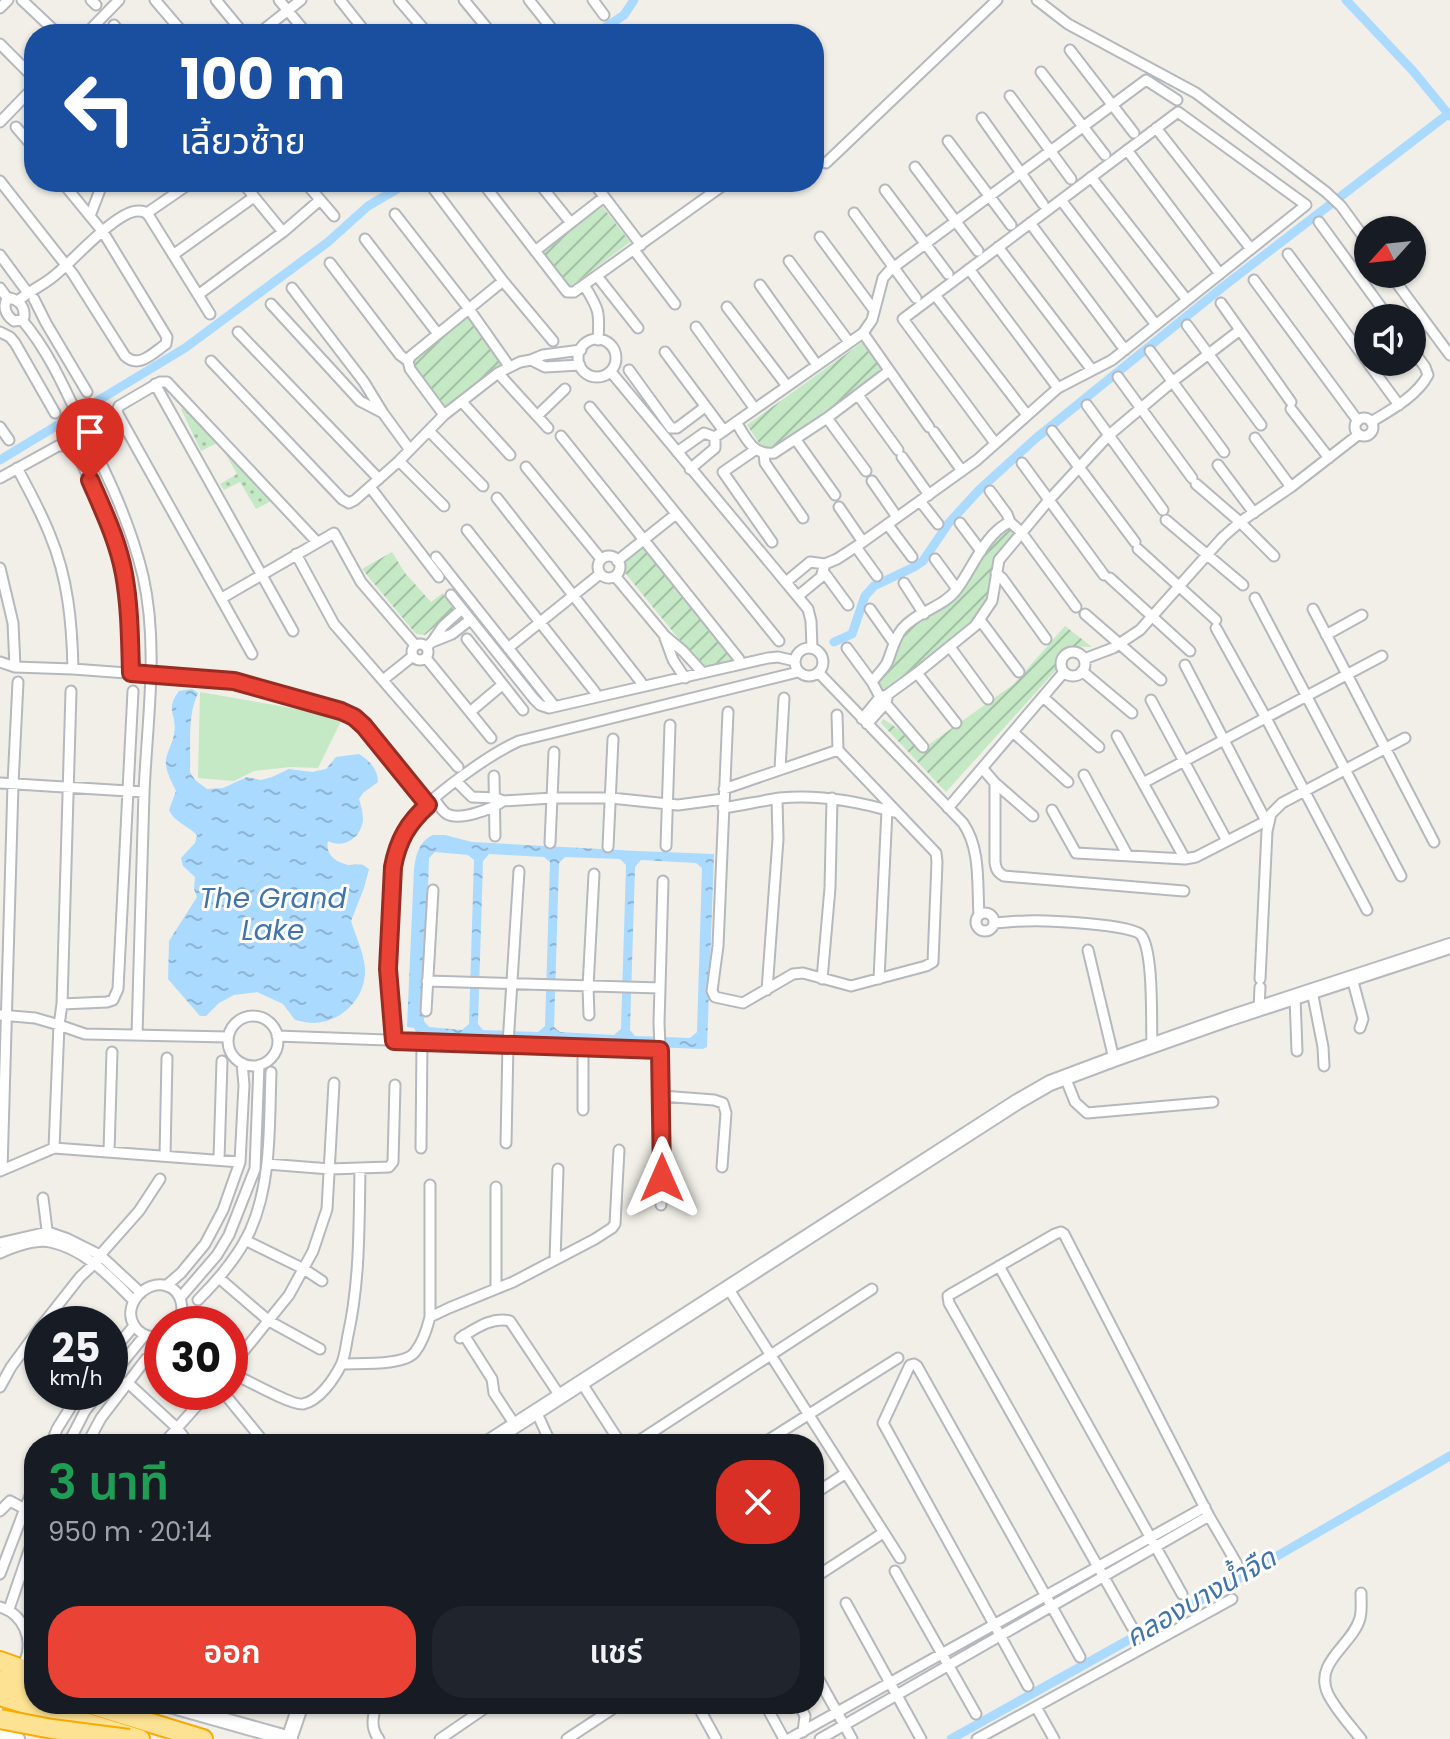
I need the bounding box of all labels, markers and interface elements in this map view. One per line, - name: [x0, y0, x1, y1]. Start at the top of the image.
- text: 100 m: [180, 40, 345, 119]
- icon: left: [48, 56, 152, 160]
- text: เลี้ยวซ้าย: [180, 116, 306, 167]
- north arrow: [1354, 216, 1426, 288]
- map controls: [1354, 216, 1426, 376]
- button: sound: [1354, 304, 1426, 376]
- pin: [56, 398, 124, 480]
- icon: arrive: [68, 410, 112, 454]
- water label: The Grand Lake: [200, 879, 347, 950]
- position arrow: [620, 1136, 704, 1220]
- speed limit sign: 30: [144, 1306, 248, 1410]
- text: 25: [52, 1320, 100, 1376]
- text: km/h: [49, 1364, 103, 1392]
- text: 3 นาที: [48, 1449, 169, 1516]
- button: close: [716, 1460, 800, 1544]
- text: 950 m · 20:14: [48, 1514, 212, 1550]
- water label: คลองบางน้ำจืด: [1118, 1538, 1284, 1656]
- button: ออก: [48, 1606, 416, 1698]
- button: แชร์: [432, 1606, 800, 1698]

